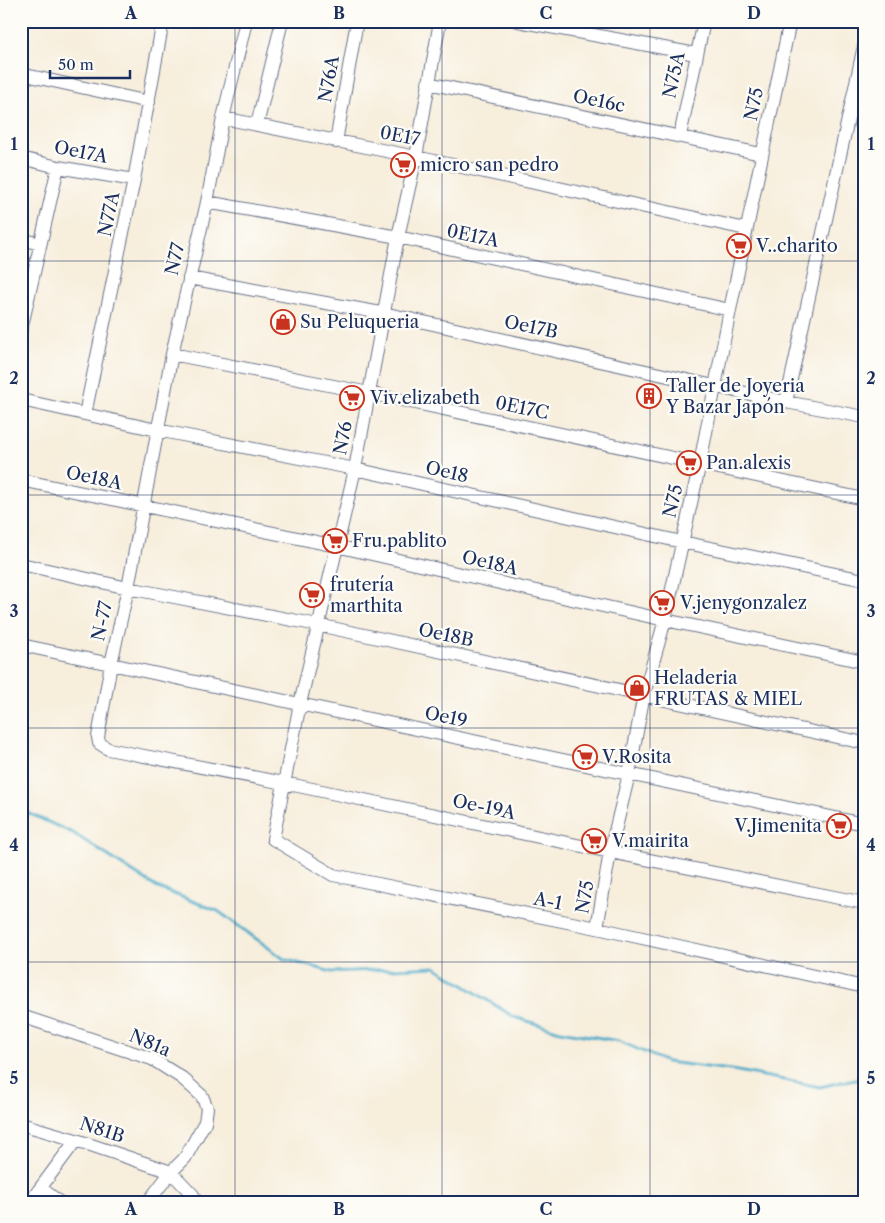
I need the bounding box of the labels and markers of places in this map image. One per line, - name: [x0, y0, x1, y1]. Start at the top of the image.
- supermarket icon: micro san pedro: [390, 152, 416, 178]
- place label: micro san pedro: [420, 154, 559, 176]
- supermarket icon: V..charito: [726, 233, 752, 259]
- place label: V..charito: [755, 235, 838, 257]
- shop icon: Su Peluqueria: [270, 309, 296, 335]
- place label: Su Peluqueria: [300, 311, 420, 333]
- place label: Taller de Joyeria Y Bazar Japón: [665, 375, 805, 418]
- building icon: Taller de Joyeria Y Bazar Japón: [636, 383, 662, 409]
- supermarket icon: Viv.elizabeth: [339, 385, 365, 411]
- place label: Viv.elizabeth: [369, 387, 480, 409]
- supermarket icon: Pan.alexis: [676, 450, 702, 476]
- place label: Pan.alexis: [706, 452, 791, 474]
- supermarket icon: Fru.pablito: [322, 528, 348, 554]
- place label: Fru.pablito: [352, 530, 447, 552]
- place label: frutería marthita: [330, 574, 403, 617]
- supermarket icon: frutería marthita: [299, 582, 325, 608]
- supermarket icon: V.jenygonzalez: [649, 590, 675, 616]
- place label: V.jenygonzalez: [679, 592, 807, 614]
- place label: Heladeria FRUTAS & MIEL: [654, 667, 802, 710]
- shop icon: Heladeria FRUTAS & MIEL: [624, 675, 650, 701]
- supermarket icon: V.Rosita: [572, 744, 598, 770]
- place label: V.Rosita: [601, 746, 672, 768]
- supermarket icon: V.Jimenita: [826, 813, 852, 839]
- place label: V.Jimenita: [734, 815, 823, 837]
- supermarket icon: V.mairita: [581, 828, 607, 854]
- place label: V.mairita: [611, 830, 689, 852]

